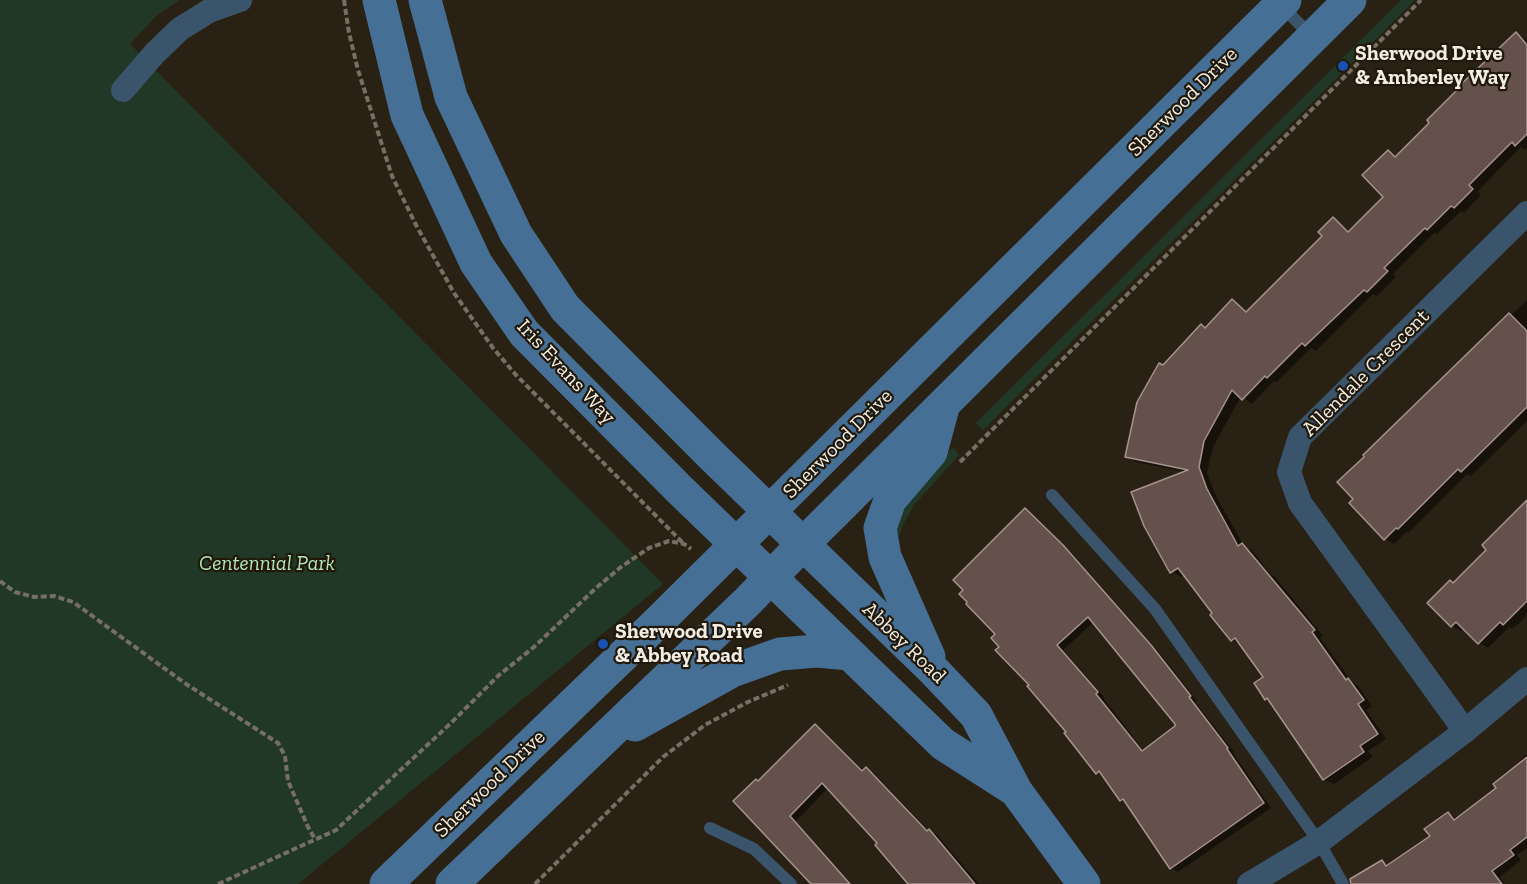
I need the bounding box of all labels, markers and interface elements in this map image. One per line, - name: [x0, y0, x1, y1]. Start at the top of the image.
- place label: Sherwood Drive & Amberley Way: [1355, 41, 1509, 91]
- street label: Sherwood Drive: [1123, 42, 1243, 162]
- marker: Sherwood Drive & Amberley Way: [1336, 59, 1350, 73]
- street label: Allendale Crescent: [1297, 304, 1435, 442]
- street label: Iris Evans Way: [511, 315, 621, 429]
- street label: Sherwood Drive: [778, 384, 898, 504]
- park label: Centennial Park: [199, 551, 335, 577]
- street label: Abbey Road: [857, 597, 951, 689]
- place label: Sherwood Drive & Abbey Road: [615, 619, 763, 669]
- marker: Sherwood Drive & Abbey Road: [596, 637, 610, 651]
- street label: Sherwood Drive: [429, 725, 551, 843]

